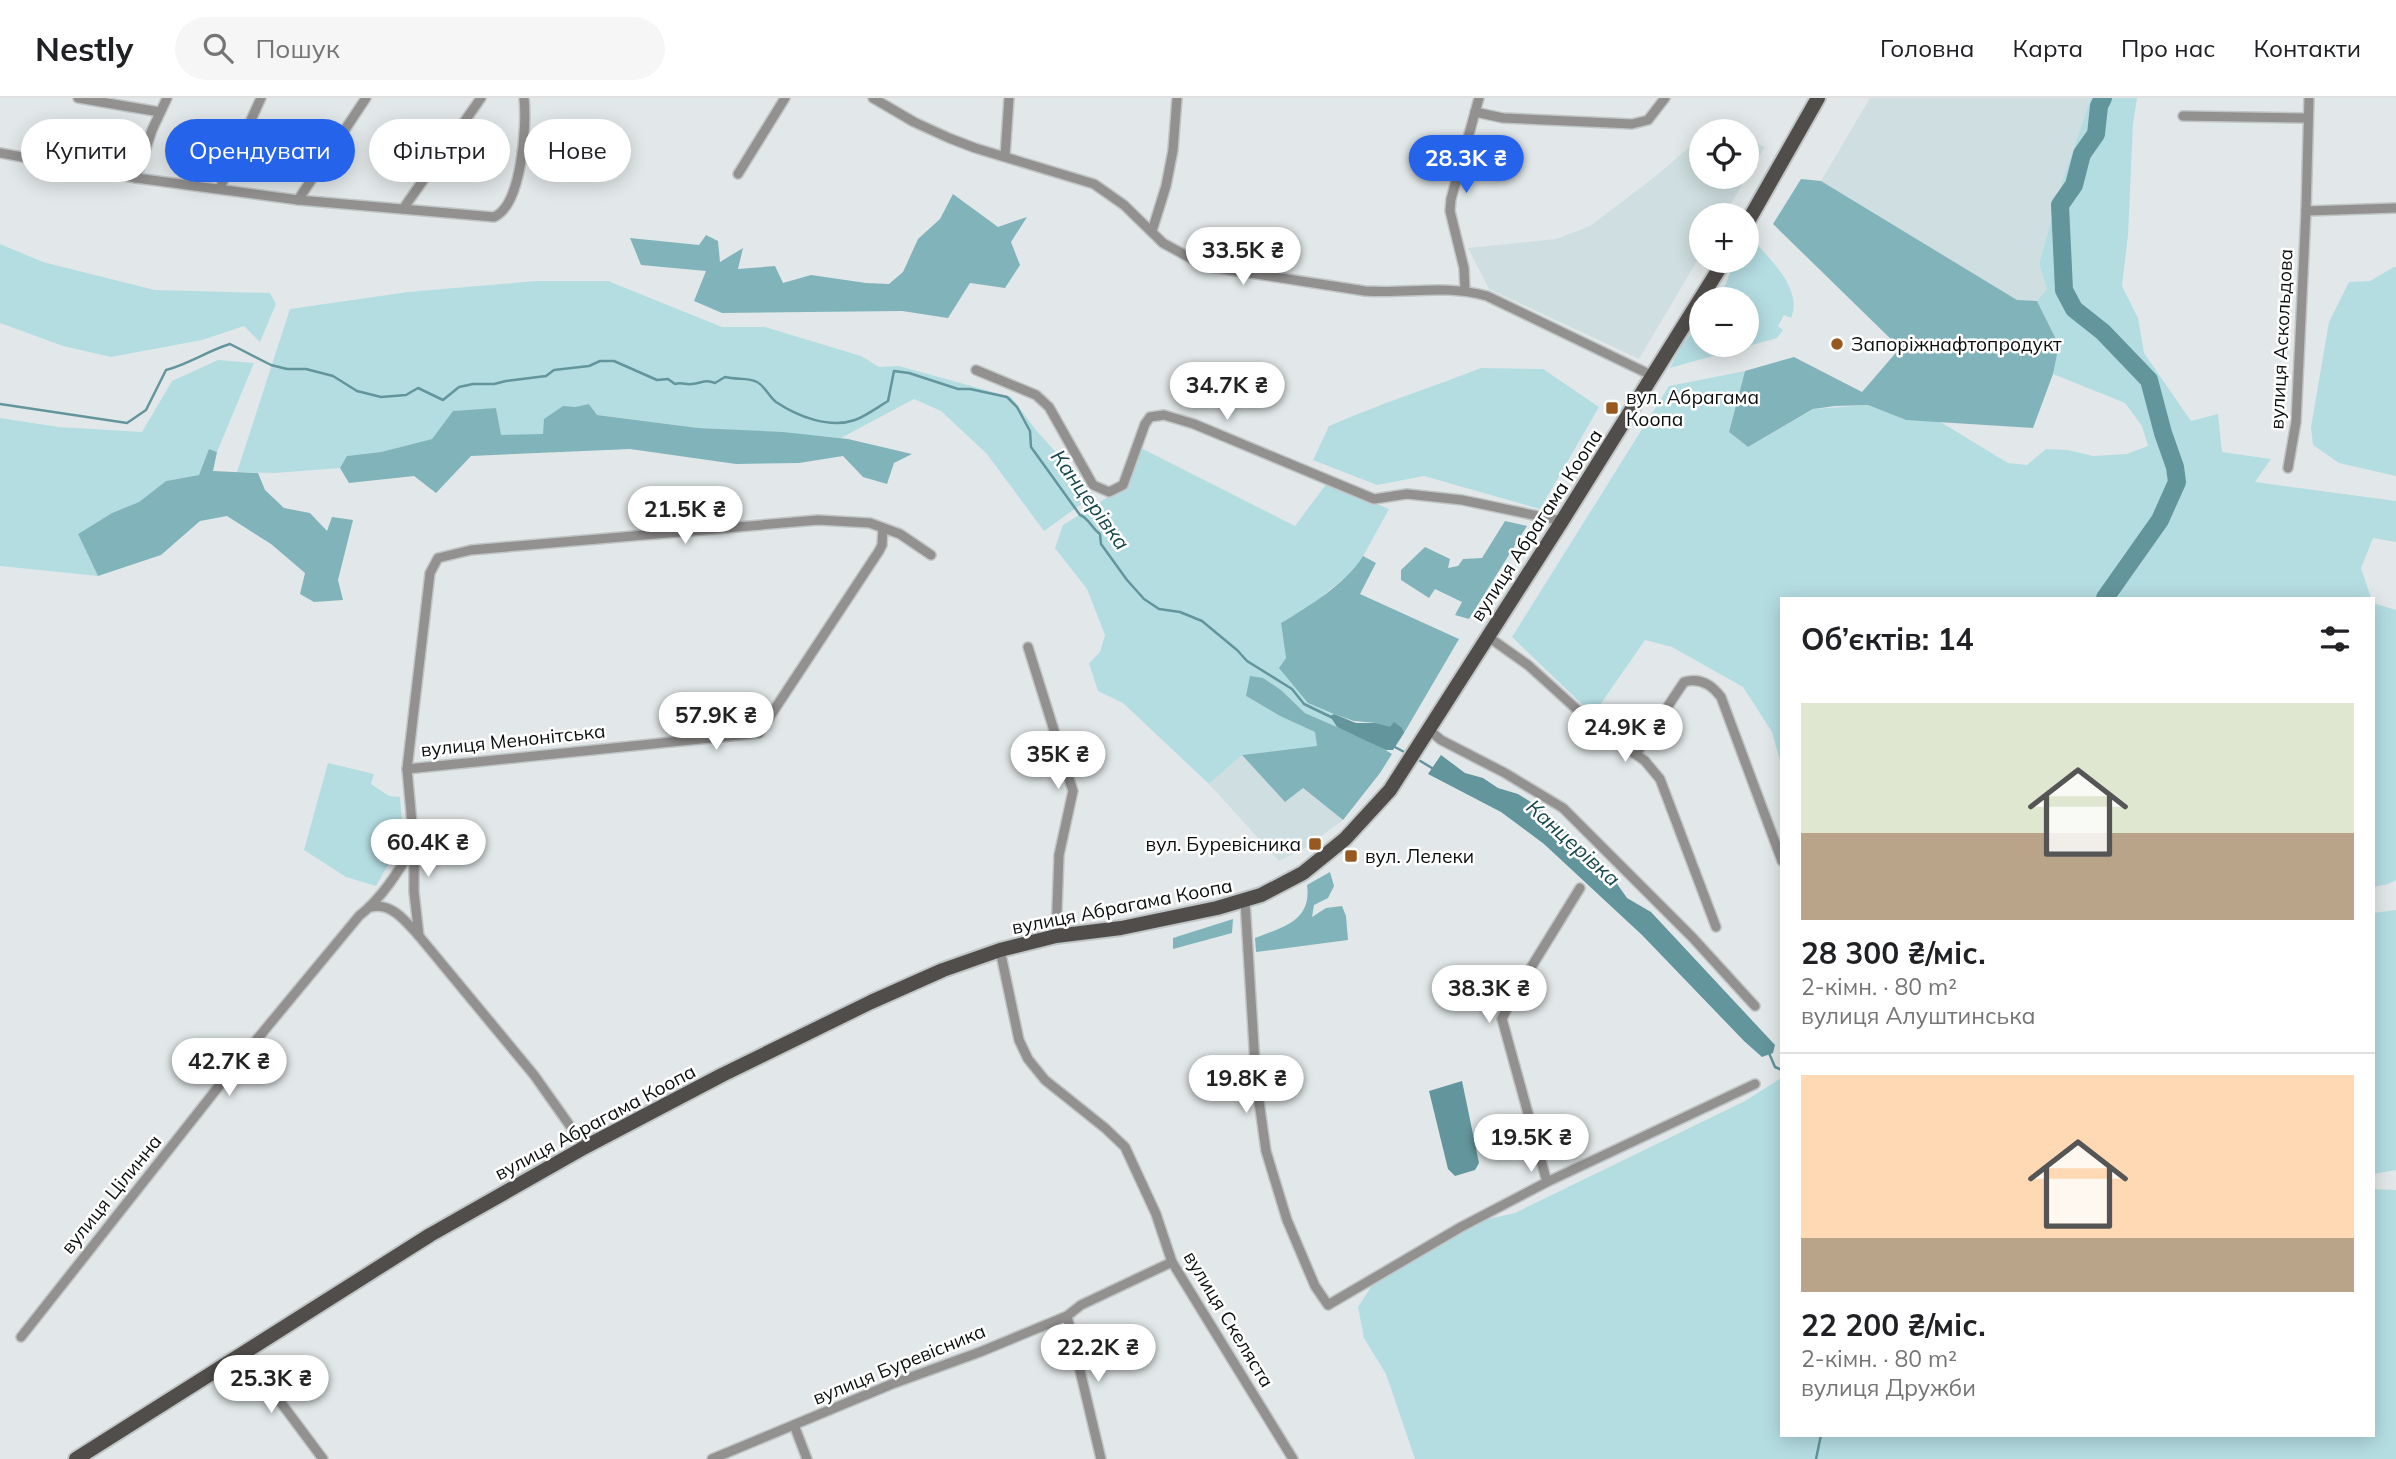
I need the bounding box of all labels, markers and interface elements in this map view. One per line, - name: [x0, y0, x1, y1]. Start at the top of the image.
- search box: [175, 17, 665, 80]
- text: Nestly: [35, 28, 133, 69]
- icon: search: [199, 29, 237, 67]
- text: Пошук: [255, 32, 340, 65]
- text: Головна: [1880, 33, 1974, 63]
- text: Карта: [2012, 33, 2083, 63]
- text: Про нас: [2121, 33, 2215, 63]
- text: Контакти: [2253, 33, 2361, 63]
- chip: Купити: [21, 119, 151, 182]
- chip: Орендувати: [165, 119, 355, 182]
- chip: Фільтри: [369, 119, 510, 182]
- chip: Нове: [524, 119, 631, 182]
- map controls: [1689, 119, 1759, 357]
- button: locate: [1689, 119, 1759, 189]
- pin: 28.3K ₴: [1401, 136, 1531, 195]
- text: 28.3K ₴: [1425, 143, 1507, 172]
- button: +: [1689, 203, 1759, 273]
- pin: 33.5K ₴: [1178, 228, 1308, 287]
- text: 33.5K ₴: [1202, 235, 1284, 264]
- street label: вулиця Аскольдова: [2264, 248, 2298, 430]
- button: −: [1689, 287, 1759, 357]
- place label: Запоріжнафтопродукт: [1851, 332, 2062, 356]
- marker: Запоріжнафтопродукт: [1829, 336, 1845, 352]
- pin: 34.7K ₴: [1162, 362, 1292, 422]
- text: 34.7K ₴: [1186, 370, 1268, 399]
- place label: вул. Абрагама Коопа: [1626, 385, 1759, 431]
- marker: вул. Абрагама Коопа: [1604, 400, 1620, 416]
- street label: вулиця Абрагама Коопа: [1465, 424, 1607, 626]
- water label: Канцерівка: [1046, 444, 1136, 555]
- pin: 21.5K ₴: [620, 486, 750, 546]
- text: 21.5K ₴: [644, 494, 726, 523]
- text: Об’єктів: 14: [1801, 620, 1973, 658]
- icon: filters: [2316, 620, 2354, 658]
- pin: 57.9K ₴: [651, 692, 781, 752]
- text: 57.9K ₴: [675, 700, 757, 729]
- pin: 24.9K ₴: [1560, 704, 1690, 764]
- text: 24.9K ₴: [1584, 712, 1666, 741]
- street label: вулиця Менонітська: [419, 718, 607, 762]
- pin: 35K ₴: [1009, 732, 1107, 791]
- text: 35K ₴: [1026, 739, 1090, 768]
- icon: home: [2015, 749, 2141, 875]
- water label: Канцерівка: [1521, 793, 1626, 891]
- pin: 60.4K ₴: [363, 820, 493, 879]
- text: 60.4K ₴: [387, 827, 469, 856]
- place label: вул. Буревісника: [1146, 832, 1301, 856]
- marker: вул. Буревісника: [1307, 836, 1323, 852]
- place label: вул. Лелеки: [1365, 844, 1474, 868]
- marker: вул. Лелеки: [1343, 848, 1359, 864]
- street label: вулиця Абрагама Коопа: [1010, 873, 1234, 939]
- text: 28 300 ₴/міс.: [1801, 934, 1986, 972]
- pin: 38.3K ₴: [1424, 965, 1554, 1025]
- text: 2-кімн. · 80 m²: [1801, 972, 1957, 1001]
- text: 38.3K ₴: [1448, 973, 1530, 1002]
- text: вулиця Алуштинська: [1801, 1001, 2036, 1030]
- pin: 42.7K ₴: [164, 1038, 294, 1098]
- text: 42.7K ₴: [188, 1046, 270, 1075]
- pin: 19.8K ₴: [1181, 1056, 1311, 1115]
- street label: вулиця Абрагама Коопа: [490, 1059, 700, 1185]
- text: 19.8K ₴: [1205, 1063, 1287, 1092]
- pin: 19.5K ₴: [1466, 1114, 1596, 1174]
- icon: home: [2015, 1121, 2141, 1247]
- text: 19.5K ₴: [1490, 1122, 1572, 1151]
- street label: вулиця Цілинна: [56, 1130, 166, 1258]
- street label: вулиця Скеляста: [1179, 1246, 1279, 1392]
- text: 22 200 ₴/міс.: [1801, 1306, 1986, 1344]
- street label: вулиця Буревісника: [809, 1318, 989, 1410]
- pin: 22.2K ₴: [1033, 1324, 1163, 1384]
- text: 22.2K ₴: [1057, 1332, 1139, 1361]
- text: 2-кімн. · 80 m²: [1801, 1344, 1957, 1373]
- pin: 25.3K ₴: [206, 1356, 336, 1415]
- text: 25.3K ₴: [230, 1363, 312, 1392]
- text: вулиця Дружби: [1801, 1373, 1976, 1402]

